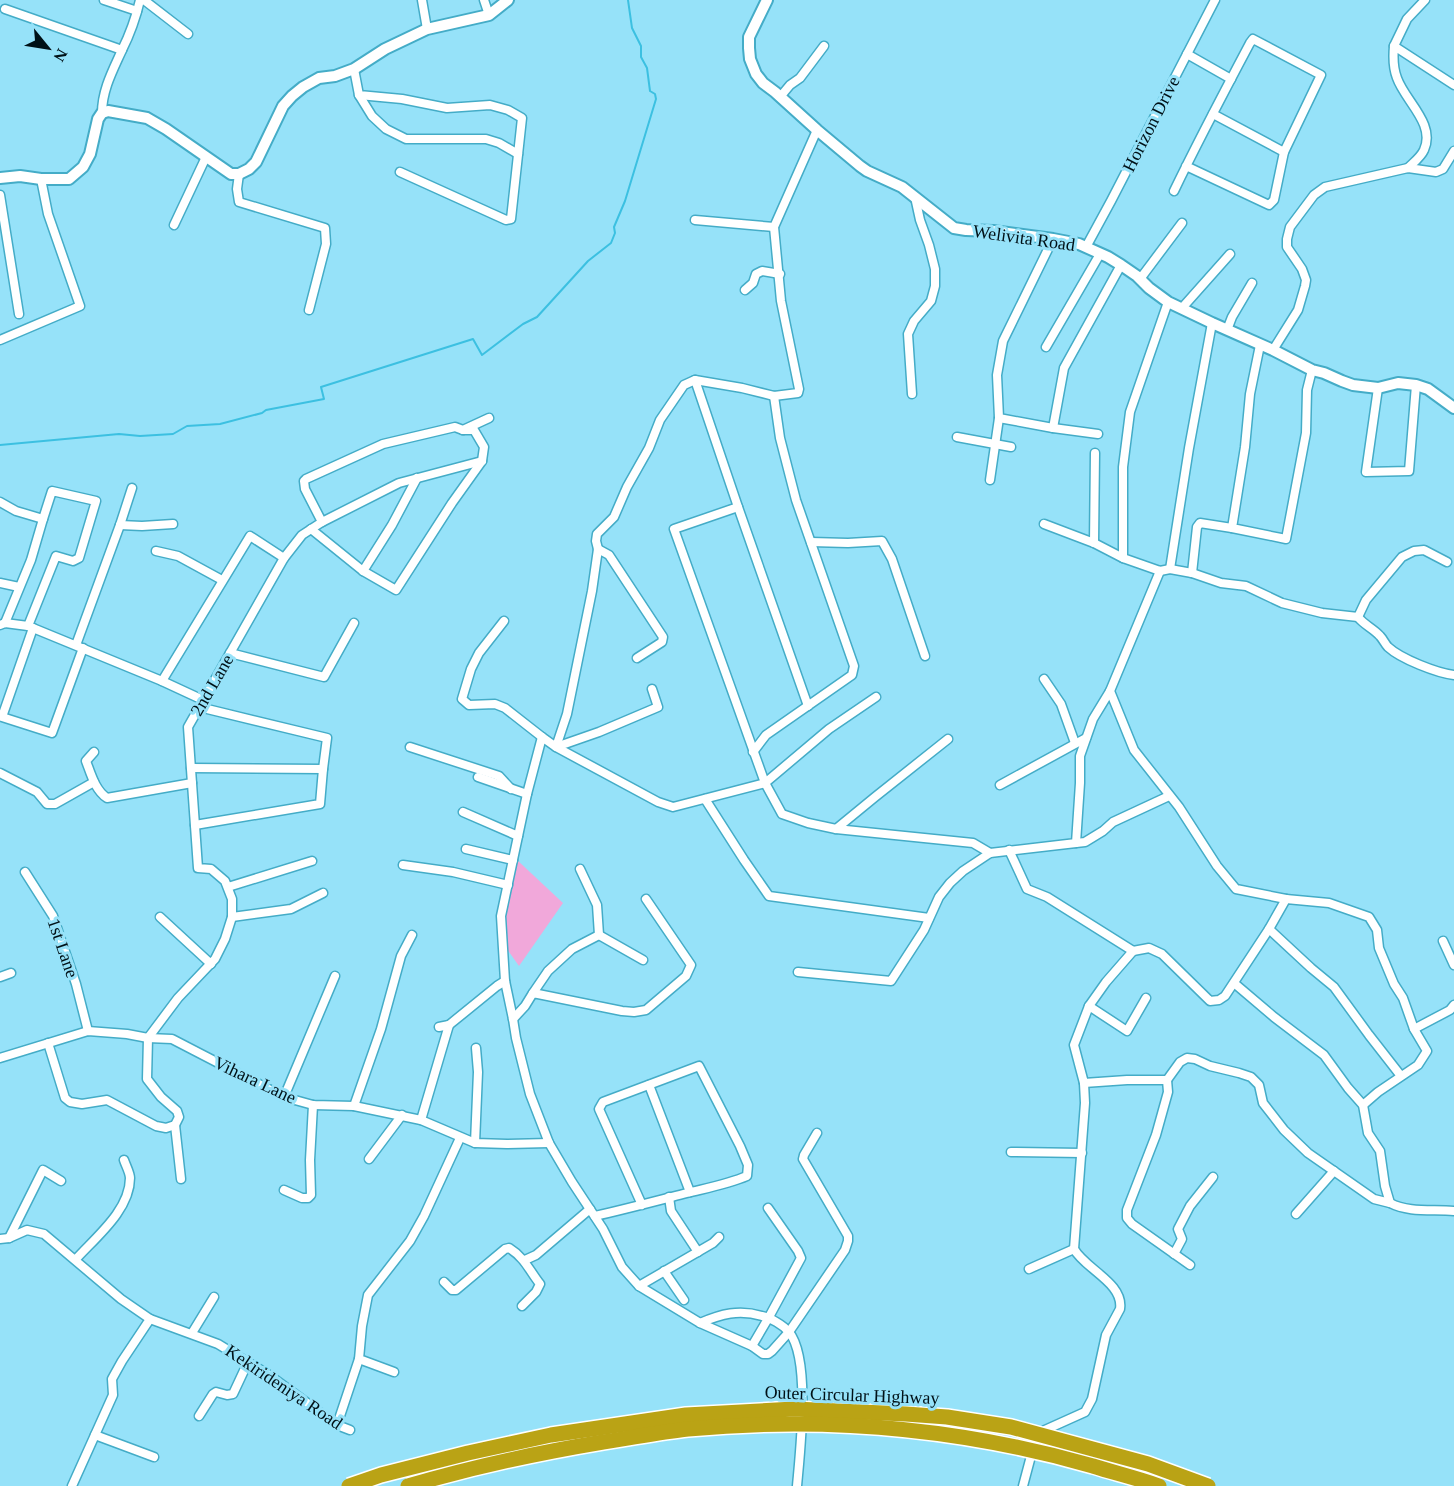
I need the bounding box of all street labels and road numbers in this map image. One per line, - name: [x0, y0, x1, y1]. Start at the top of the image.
- street label: Horizon Drive: [1118, 73, 1184, 175]
- street label: Welivita Road: [972, 221, 1076, 255]
- street label: 2nd Lane: [186, 651, 238, 719]
- street label: 1st Lane: [44, 916, 82, 980]
- street label: Vihara Lane: [211, 1052, 299, 1108]
- street label: Kekirideniya Road: [222, 1341, 346, 1433]
- street label: Outer Circular Highway: [764, 1382, 940, 1408]

